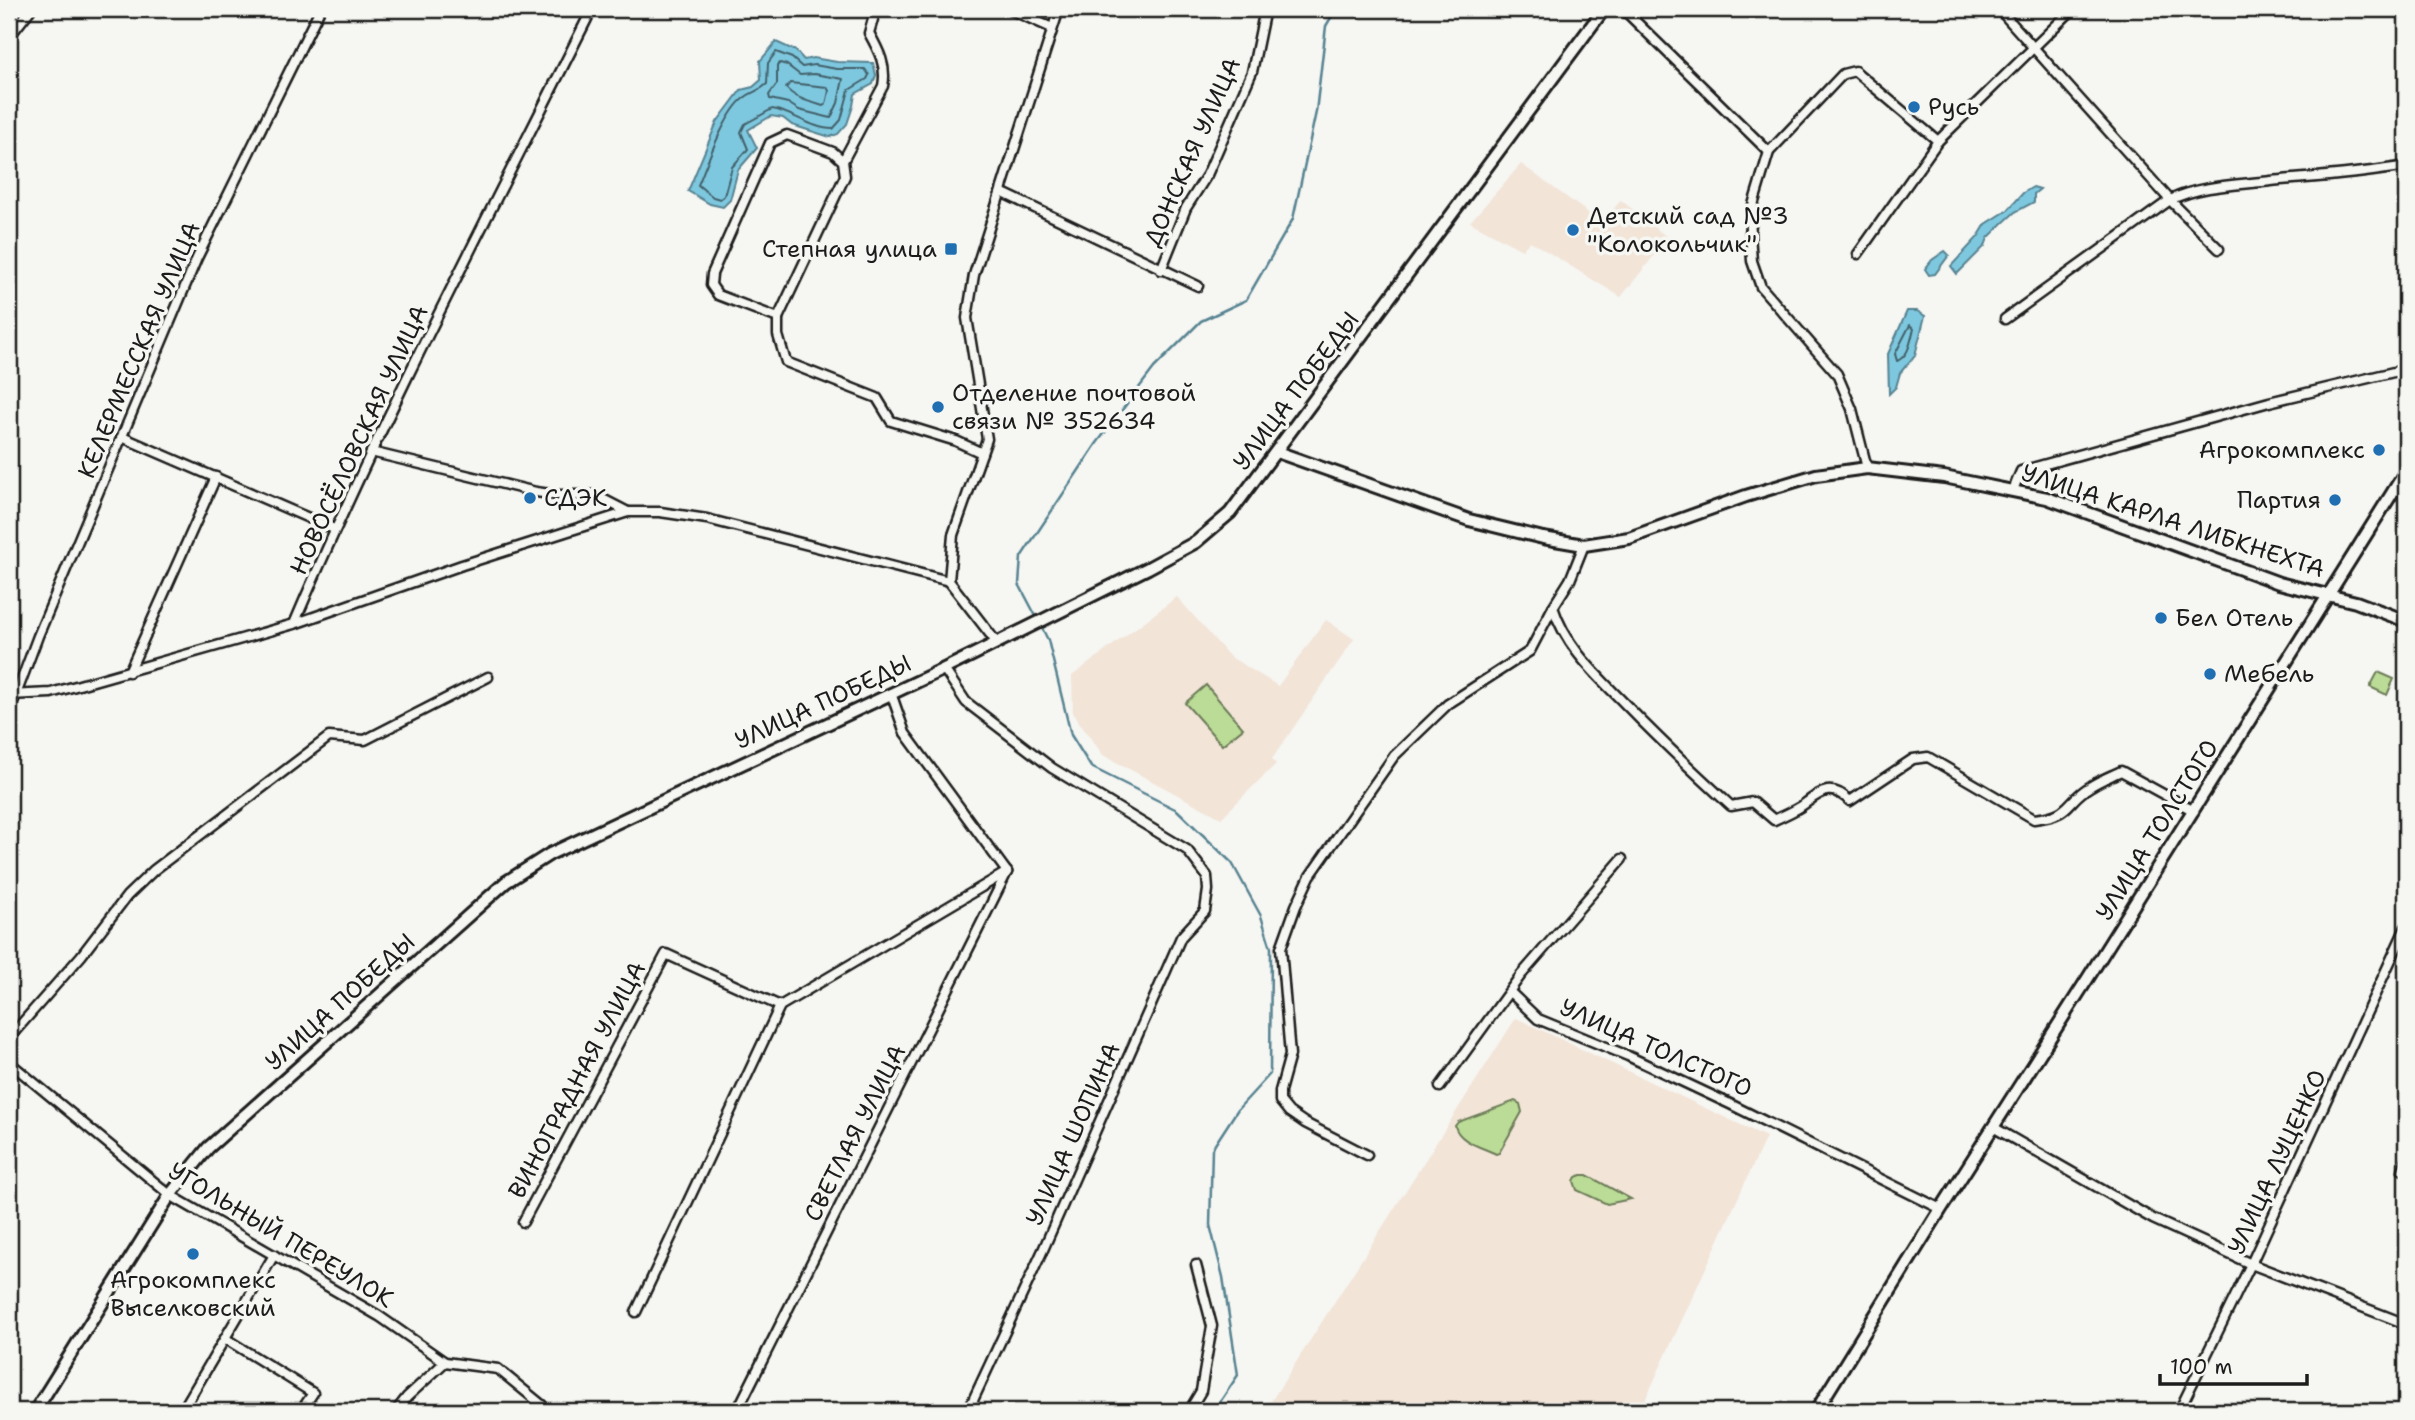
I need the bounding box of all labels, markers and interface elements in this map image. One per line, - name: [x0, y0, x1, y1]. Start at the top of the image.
- street label: ДОНСКАЯ УЛИЦА: [1136, 52, 1248, 252]
- place label: Русь: [1928, 91, 1979, 123]
- marker: Русь: [1906, 99, 1922, 115]
- place label: Детский сад №3 "Колокольчик": [1587, 200, 1789, 260]
- street label: КЕЛЕРМЕССКАЯ УЛИЦА: [70, 217, 208, 483]
- marker: Детский сад №3 "Колокольчик": [1565, 222, 1581, 238]
- place label: Степная улица: [762, 233, 937, 265]
- marker: Степная улица: [943, 241, 959, 257]
- street label: НОВОСЁЛОВСКАЯ УЛИЦА: [282, 300, 436, 580]
- street label: УЛИЦА ПОБЕДЫ: [1226, 305, 1366, 477]
- place label: Отделение почтовой связи № 352634: [952, 377, 1196, 437]
- marker: Отделение почтовой связи № 352634: [930, 399, 946, 415]
- place label: Агрокомплекс: [2199, 434, 2365, 466]
- marker: Агрокомплекс: [2371, 442, 2387, 458]
- street label: УЛИЦА КАРЛА ЛИБКНЕХТА: [2017, 457, 2329, 585]
- place label: СДЭК: [544, 482, 608, 514]
- place label: Партия: [2237, 484, 2321, 516]
- marker: СДЭК: [522, 490, 538, 506]
- marker: Партия: [2327, 492, 2343, 508]
- place label: Бел Отель: [2175, 602, 2293, 634]
- marker: Бел Отель: [2153, 610, 2169, 626]
- street label: УЛИЦА ПОБЕДЫ: [730, 647, 916, 757]
- place label: Мебель: [2224, 658, 2314, 690]
- marker: Мебель: [2202, 666, 2218, 682]
- street label: УЛИЦА ТОЛСТОГО: [2088, 733, 2226, 927]
- street label: УЛИЦА ПОБЕДЫ: [258, 926, 422, 1078]
- street label: ВИНОГРАДНАЯ УЛИЦА: [501, 956, 653, 1204]
- street label: УЛИЦА ТОЛСТОГО: [1555, 991, 1757, 1105]
- street label: УЛИЦА ШОПИНА: [1018, 1038, 1128, 1230]
- street label: СВЕТЛАЯ УЛИЦА: [797, 1039, 913, 1227]
- street label: УЛИЦА ЛУЦЕНКО: [2220, 1064, 2334, 1260]
- street label: УГОЛЬНЫЙ ПЕРЕУЛОК: [162, 1155, 400, 1315]
- marker: Агрокомплекс Выселковский: [185, 1246, 201, 1262]
- place label: Агрокомплекс Выселковский: [110, 1264, 276, 1324]
- scale bar: [2160, 1343, 2306, 1387]
- text: 100 m: [2170, 1353, 2233, 1381]

